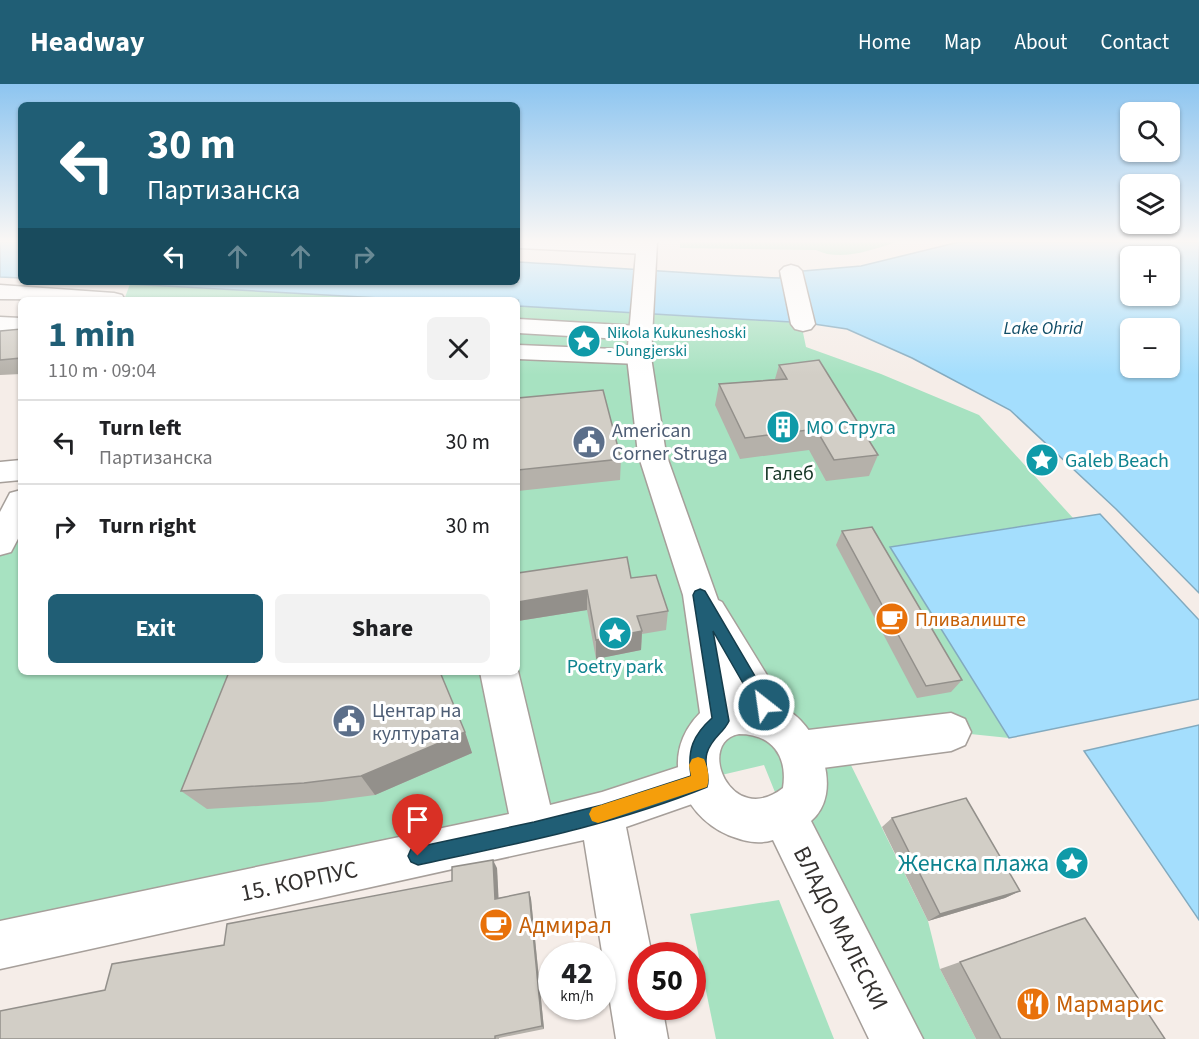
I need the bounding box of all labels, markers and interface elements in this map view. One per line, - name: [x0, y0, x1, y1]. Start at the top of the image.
- text: Headway: [30, 22, 145, 62]
- text: Home: [858, 27, 911, 57]
- text: Map: [944, 27, 982, 57]
- text: About: [1015, 27, 1067, 57]
- text: Contact: [1100, 27, 1169, 57]
- map controls: [1120, 102, 1180, 378]
- button: search: [1120, 102, 1180, 162]
- text: 30 m: [147, 115, 236, 175]
- icon: left: [48, 126, 126, 204]
- text: Партизанска: [147, 171, 300, 210]
- button: layers: [1120, 174, 1180, 234]
- icon: left: [158, 240, 191, 273]
- icon: ahead: [221, 240, 254, 273]
- icon: ahead: [284, 240, 317, 273]
- icon: right: [347, 240, 380, 273]
- button: +: [1120, 246, 1180, 306]
- text: 1 min: [48, 309, 136, 360]
- water label: Lake Ohrid: [1003, 316, 1083, 341]
- button: close: [427, 317, 490, 380]
- button: −: [1120, 318, 1180, 378]
- place label: Nikola Kukuneshoski - Dungjerski: [607, 322, 746, 362]
- place icon: Nikola Kukuneshoski - Dungjerski: [566, 323, 602, 359]
- text: 110 m · 09:04: [48, 357, 156, 385]
- building icon: МО Струга: [765, 409, 801, 445]
- text: Turn left: [99, 412, 181, 444]
- place label: МО Струга: [806, 414, 896, 442]
- place label: American Corner Struga: [612, 417, 728, 468]
- public building icon: American Corner Struga: [571, 424, 607, 460]
- icon: left: [48, 426, 81, 459]
- text: 30 m: [445, 426, 490, 458]
- place icon: Galeb Beach: [1024, 442, 1060, 478]
- text: Партизанска: [99, 444, 213, 472]
- place label: Galeb Beach: [1065, 447, 1169, 475]
- park label: Галеб: [764, 460, 814, 488]
- icon: right: [48, 510, 81, 543]
- text: Turn right: [99, 510, 196, 542]
- text: 30 m: [445, 510, 490, 542]
- button: Exit: [48, 594, 263, 663]
- button: Share: [275, 594, 490, 663]
- cafe icon: Пливалиште: [874, 601, 910, 637]
- place label: Пливалиште: [915, 606, 1026, 634]
- place icon: Poetry park: [597, 615, 633, 651]
- place label: Poetry park: [567, 653, 663, 681]
- position arrow: [732, 673, 796, 737]
- place label: Центар на културата: [372, 697, 461, 748]
- public building icon: Центар на културата: [331, 703, 367, 739]
- pin: [392, 794, 443, 856]
- icon: arrive: [401, 803, 434, 836]
- street label: ВЛАДО МАЛЕСКИ: [784, 840, 897, 1016]
- place icon: Женска плажа: [1054, 845, 1090, 881]
- place label: Женска плажа: [898, 846, 1049, 881]
- street label: 15. КОРПУС: [237, 852, 361, 911]
- cafe icon: Адмирал: [478, 907, 514, 943]
- place label: Адмирал: [519, 908, 612, 943]
- speed limit sign: 50: [628, 942, 706, 1020]
- text: 42: [561, 952, 593, 995]
- text: km/h: [560, 986, 594, 1007]
- restaurant icon: Мармарис: [1015, 986, 1051, 1022]
- place label: Мармарис: [1056, 987, 1164, 1022]

